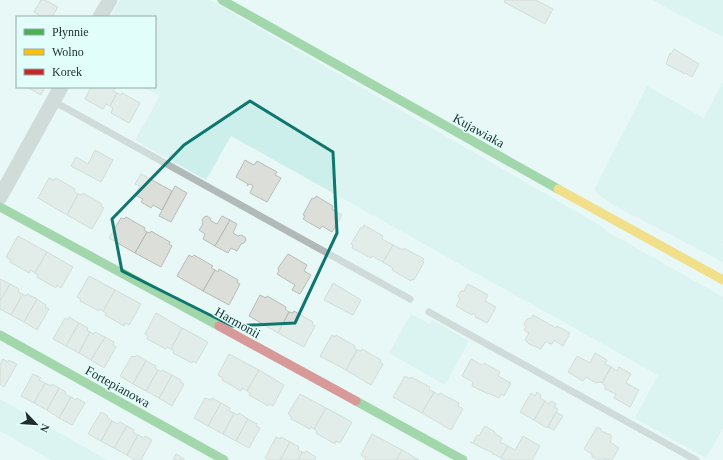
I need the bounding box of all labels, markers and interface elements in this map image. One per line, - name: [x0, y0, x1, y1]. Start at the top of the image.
- legend: [16, 16, 156, 88]
- text: Płynnie: [52, 25, 89, 39]
- text: Wolno: [52, 45, 84, 59]
- text: Korek: [52, 65, 82, 79]
- street label: Kujawiaka: [450, 110, 507, 151]
- street label: Harmonii: [212, 304, 264, 341]
- street label: Fortepianowa: [83, 363, 153, 410]
- north arrow: [16, 404, 56, 444]
- text: N: [38, 422, 52, 434]

